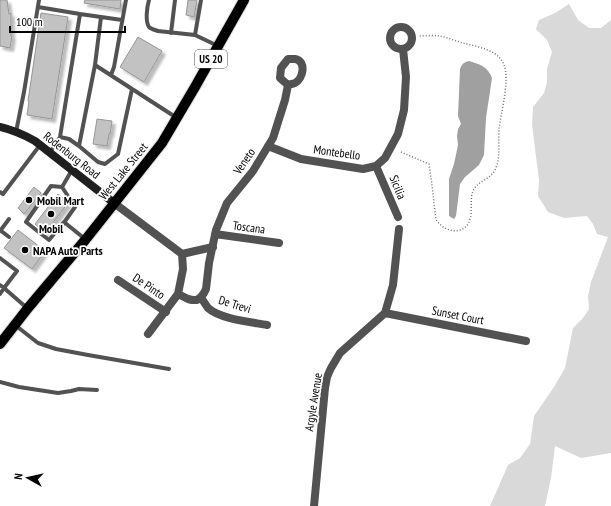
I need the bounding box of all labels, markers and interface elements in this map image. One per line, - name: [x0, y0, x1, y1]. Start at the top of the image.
- scale bar: [10, 8, 125, 34]
- text: 100 m: [16, 14, 43, 29]
- road number: US 20: [195, 50, 227, 68]
- street label: Rodenburg Road: [41, 128, 103, 182]
- street label: West Lake Street: [95, 139, 151, 203]
- street label: Montebello: [313, 141, 361, 163]
- street label: Veneto: [229, 145, 258, 178]
- street label: Sicilia: [386, 173, 410, 201]
- place label: Mobil Mart: [37, 193, 84, 208]
- marker: Mobil Mart: [24, 195, 34, 205]
- marker: Mobil: [46, 209, 56, 219]
- street label: Toscana: [232, 217, 266, 237]
- place label: Mobil: [39, 221, 63, 236]
- place label: NAPA Auto Parts: [33, 243, 103, 258]
- marker: NAPA Auto Parts: [20, 245, 30, 255]
- street label: De Pinto: [130, 270, 168, 302]
- street label: De Trevi: [217, 292, 253, 316]
- street label: Sunset Court: [431, 303, 486, 328]
- street label: Argyle Avenue: [301, 372, 325, 432]
- north arrow: [8, 458, 48, 498]
- text: N: [11, 473, 25, 481]

